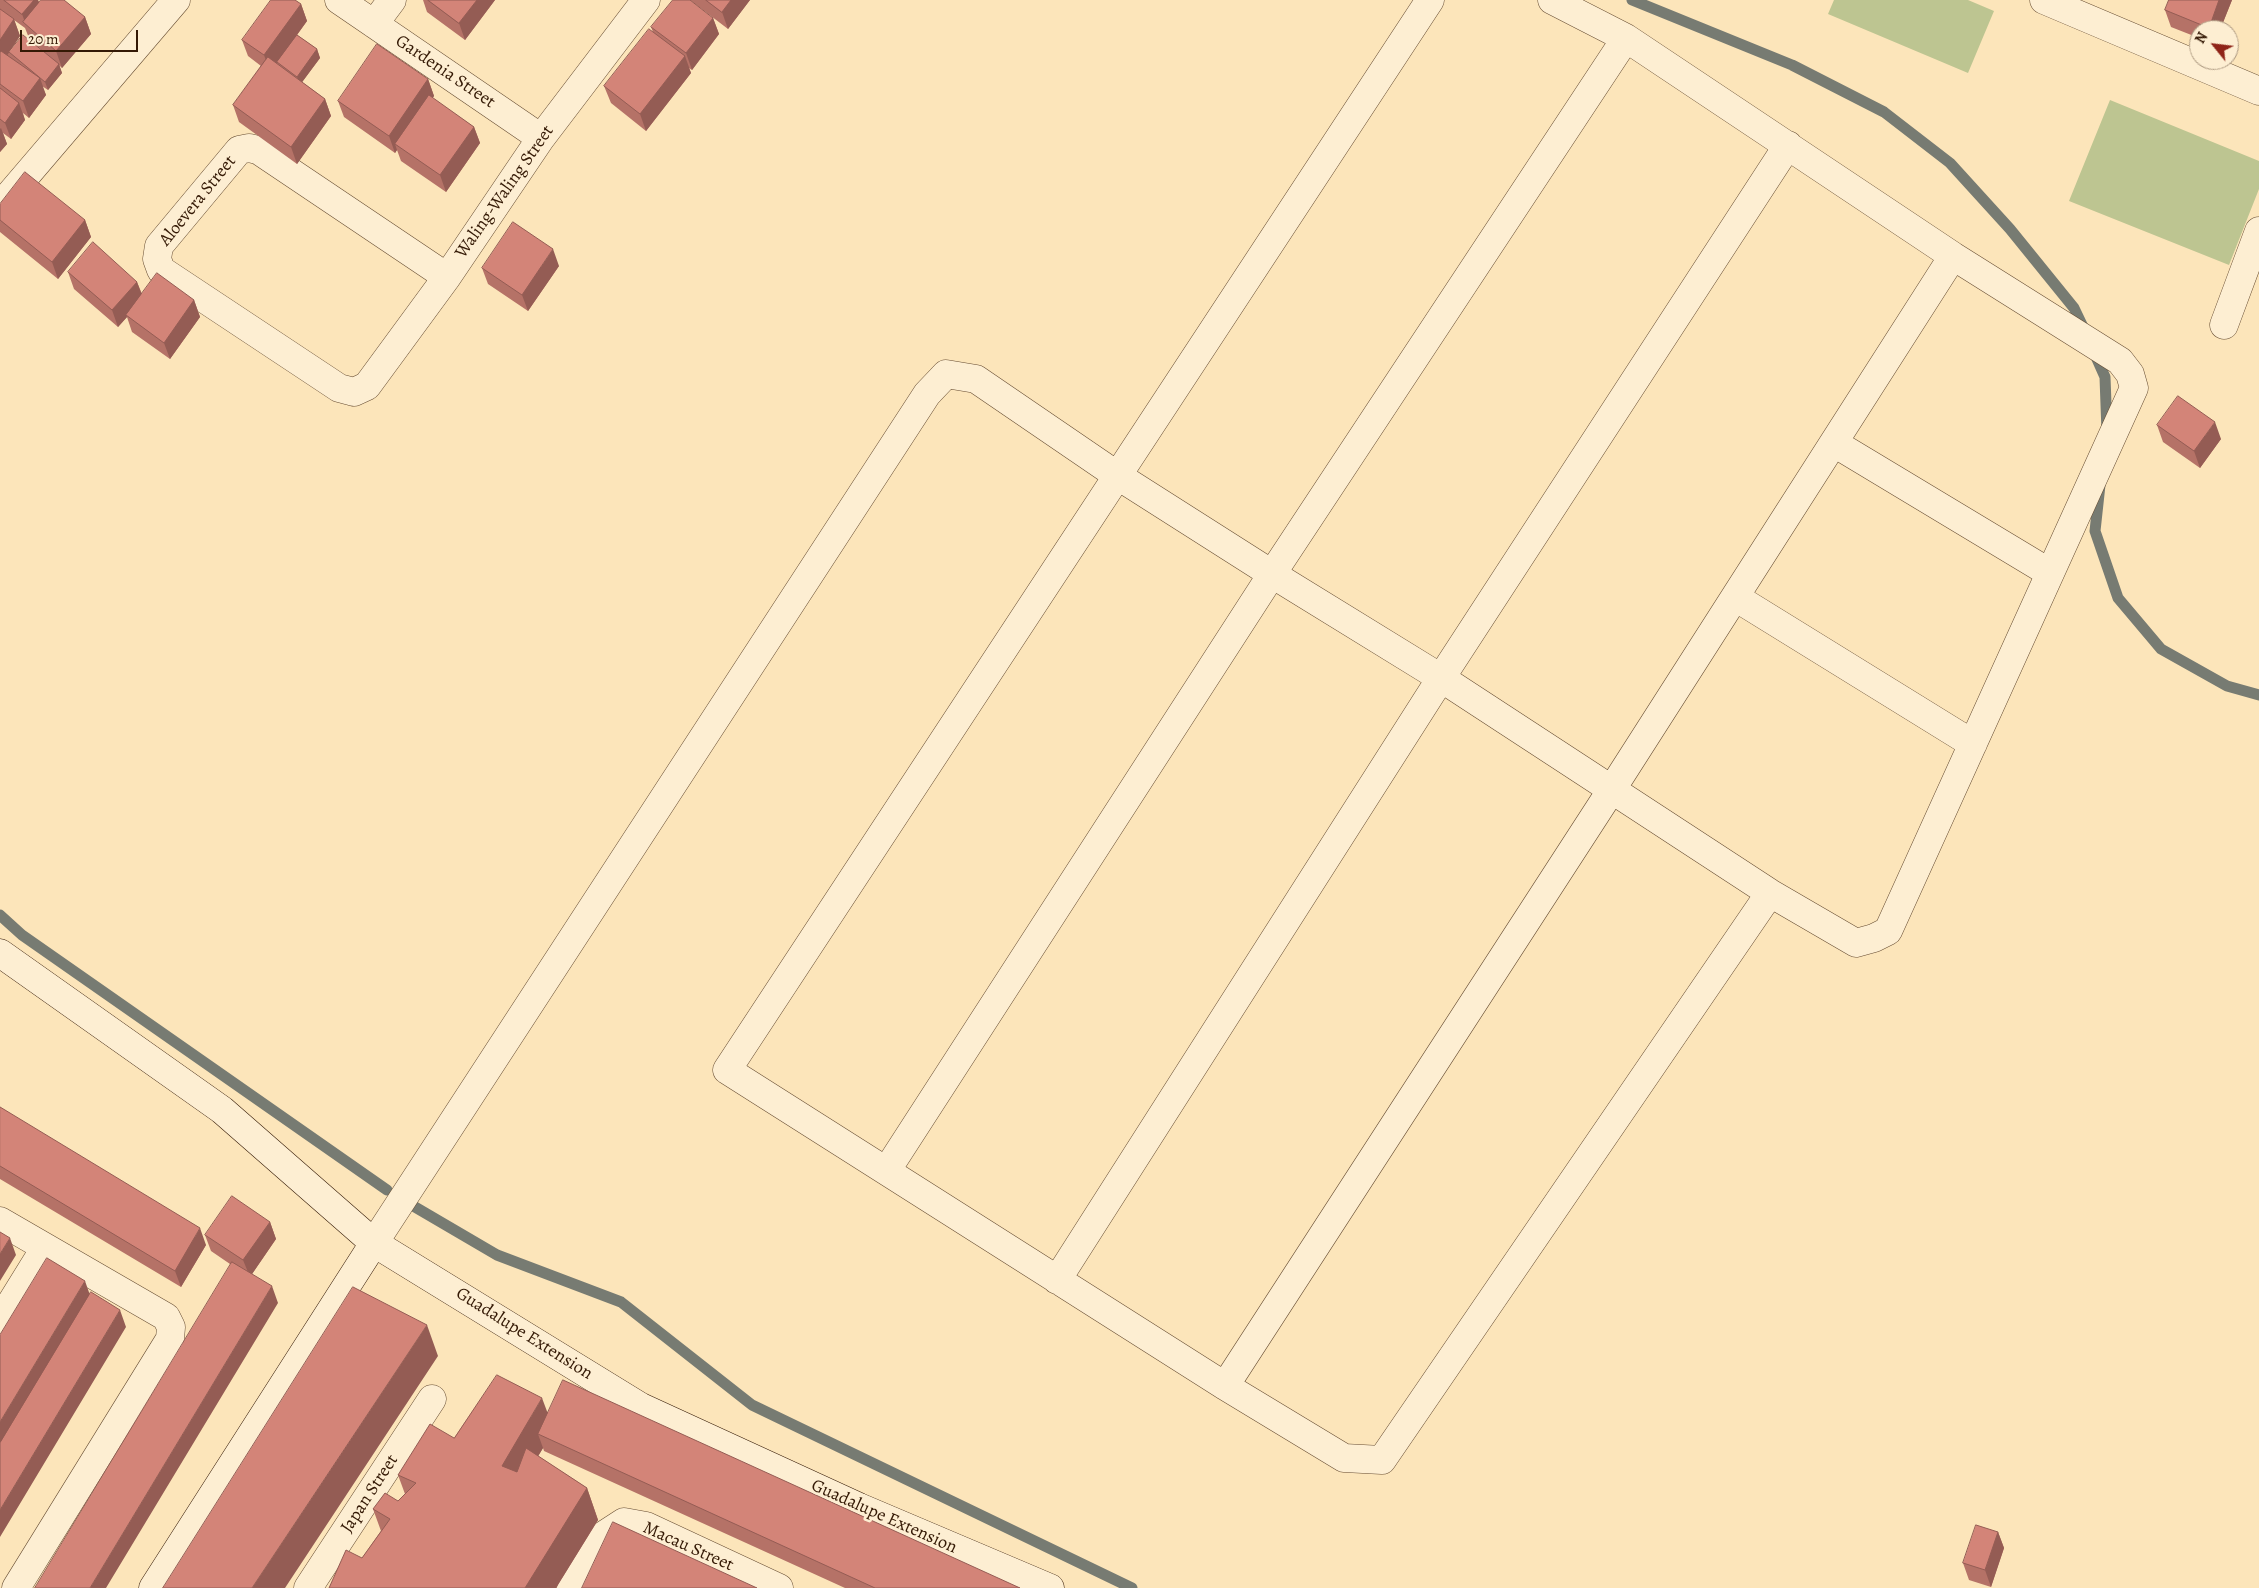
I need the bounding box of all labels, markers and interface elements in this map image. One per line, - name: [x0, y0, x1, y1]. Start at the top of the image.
- scale bar: [22, 20, 140, 52]
- north arrow: [2189, 20, 2239, 70]
- text: 20 m: [28, 29, 59, 49]
- text: N: [2191, 29, 2212, 47]
- street label: Gardenia Street: [391, 31, 499, 113]
- street label: Waling-Waling Street: [451, 121, 559, 263]
- street label: Aloevera Street: [155, 151, 241, 251]
- street label: Guadalupe Extension: [452, 1283, 596, 1385]
- street label: Japan Street: [337, 1451, 403, 1537]
- street label: Guadalupe Extension: [808, 1475, 960, 1559]
- street label: Macau Street: [639, 1517, 737, 1577]

